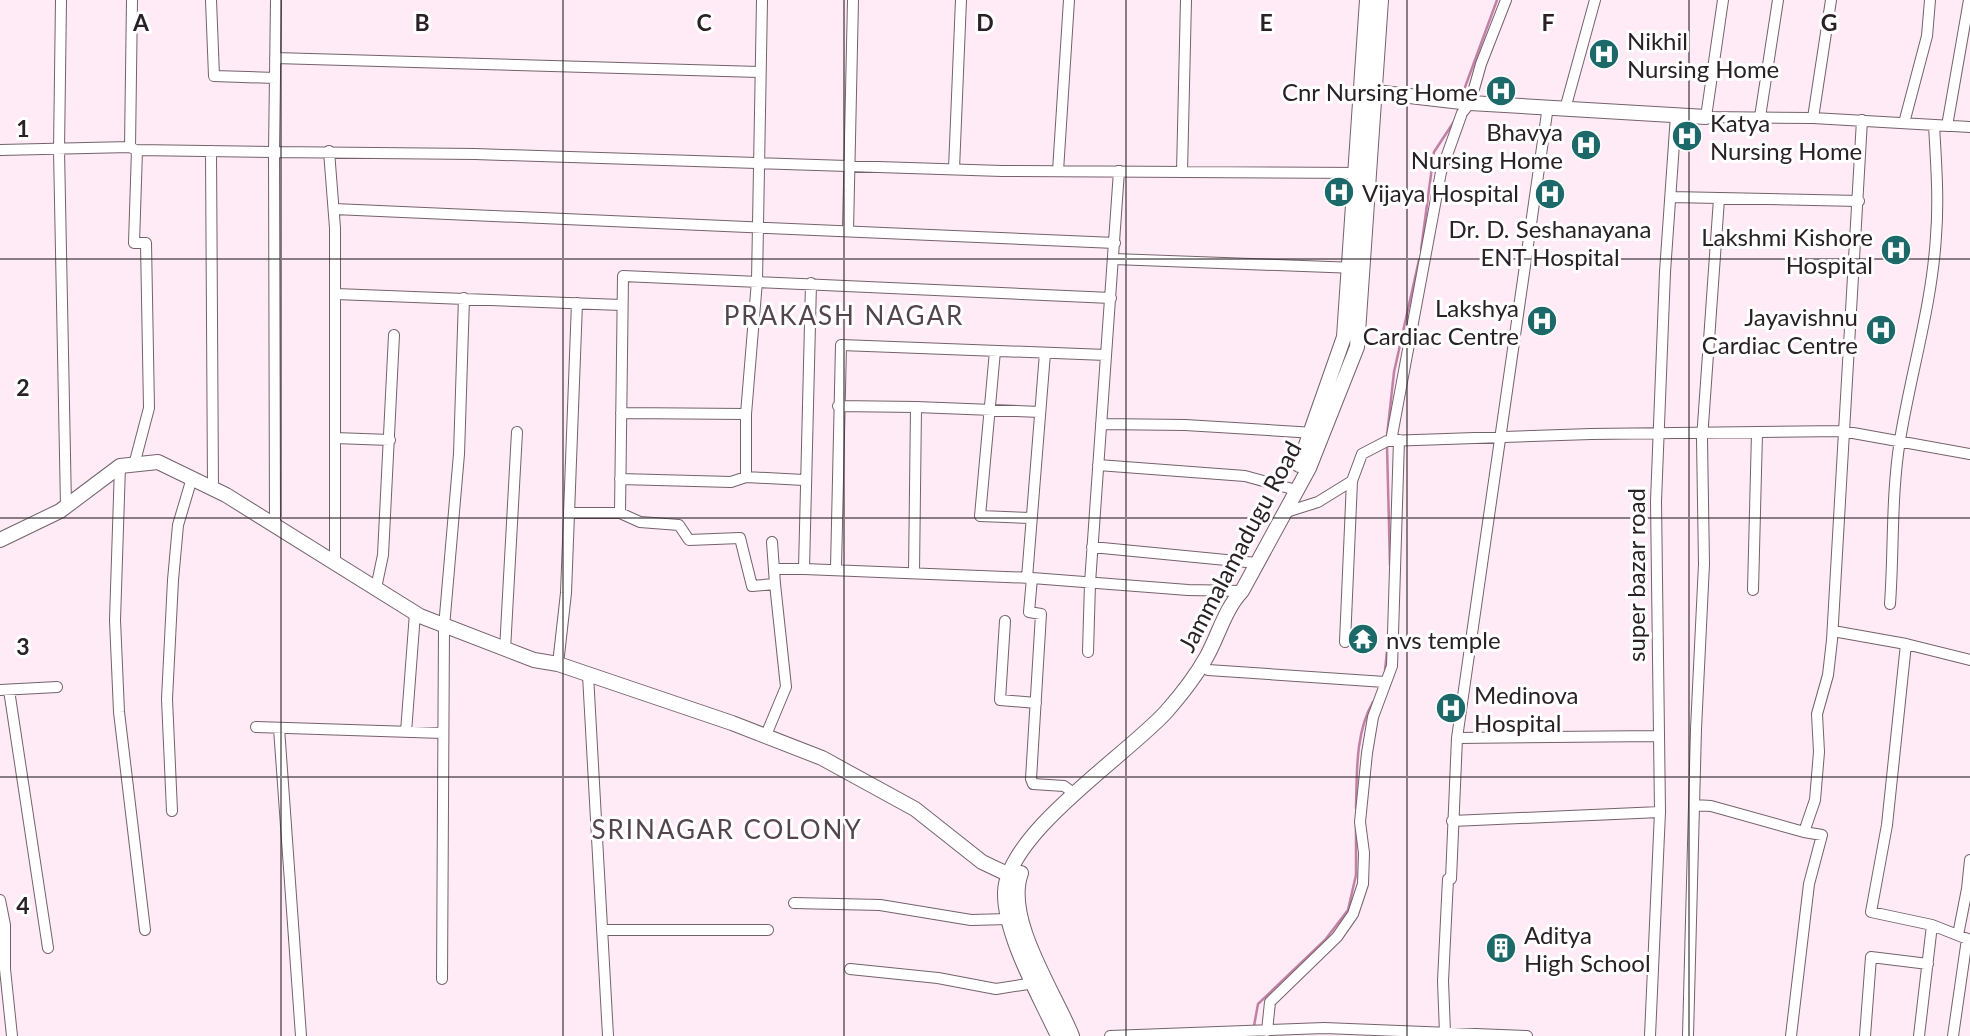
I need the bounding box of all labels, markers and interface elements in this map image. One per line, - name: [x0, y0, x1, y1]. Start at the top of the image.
- text: A: [132, 8, 150, 36]
- text: B: [414, 8, 430, 36]
- text: C: [696, 8, 712, 36]
- text: D: [976, 8, 994, 36]
- text: E: [1259, 8, 1273, 36]
- text: F: [1541, 8, 1555, 36]
- text: G: [1821, 8, 1837, 36]
- place label: Nikhil Nursing Home: [1627, 26, 1779, 83]
- hospital icon: Nikhil Nursing Home: [1587, 37, 1621, 71]
- hospital icon: Cnr Nursing Home: [1484, 74, 1518, 108]
- place label: Cnr Nursing Home: [1282, 77, 1478, 106]
- place label: Katya Nursing Home: [1710, 108, 1862, 165]
- text: 1: [16, 114, 30, 142]
- place label: Bhavya Nursing Home: [1411, 117, 1563, 174]
- hospital icon: Katya Nursing Home: [1670, 119, 1704, 153]
- hospital icon: Bhavya Nursing Home: [1569, 128, 1603, 162]
- hospital icon: Vijaya Hospital: [1322, 175, 1356, 209]
- hospital icon: Dr. D. Seshanayana ENT Hospital: [1533, 177, 1567, 211]
- place label: Vijaya Hospital: [1362, 178, 1519, 207]
- place label: Dr. D. Seshanayana ENT Hospital: [1449, 214, 1651, 271]
- place label: Lakshmi Kishore Hospital: [1701, 222, 1873, 279]
- hospital icon: Lakshmi Kishore Hospital: [1879, 233, 1913, 267]
- place label: Lakshya Cardiac Centre: [1363, 293, 1519, 350]
- district label: PRAKASH NAGAR: [724, 299, 964, 331]
- place label: Jayavishnu Cardiac Centre: [1702, 302, 1858, 359]
- hospital icon: Lakshya Cardiac Centre: [1525, 304, 1559, 338]
- hospital icon: Jayavishnu Cardiac Centre: [1864, 313, 1898, 347]
- text: 2: [16, 373, 30, 401]
- street label: Jammalamadugu Road: [1171, 436, 1307, 656]
- street label: super bazar road: [1621, 488, 1650, 662]
- temple icon: nvs temple: [1346, 622, 1380, 656]
- place label: nvs temple: [1386, 625, 1501, 654]
- text: 3: [16, 632, 30, 660]
- place label: Medinova Hospital: [1474, 680, 1579, 737]
- hospital icon: Medinova Hospital: [1434, 691, 1468, 725]
- district label: SRINAGAR COLONY: [591, 813, 863, 845]
- text: 4: [16, 891, 30, 919]
- place label: Aditya High School: [1524, 920, 1651, 977]
- building icon: Aditya High School: [1484, 931, 1518, 965]

